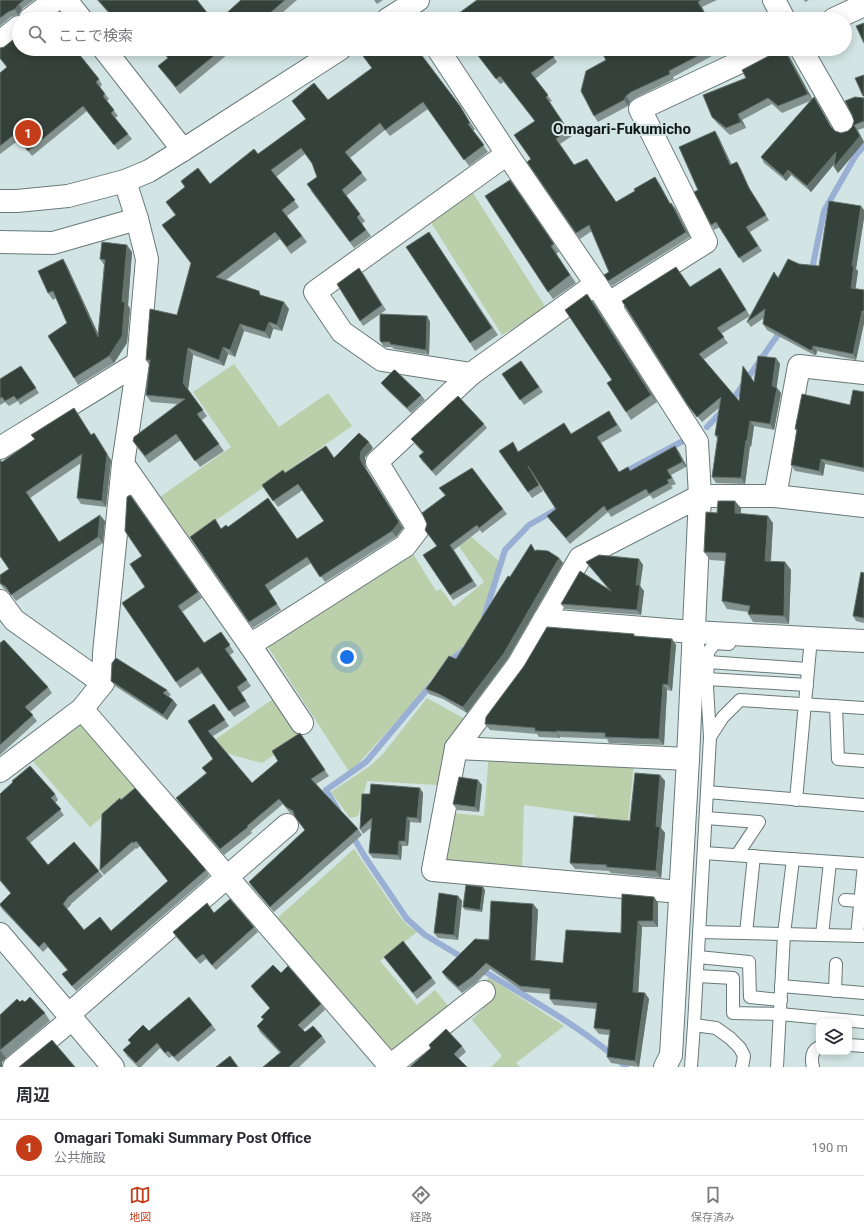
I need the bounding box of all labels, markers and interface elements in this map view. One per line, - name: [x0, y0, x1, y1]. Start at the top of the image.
- search box: [12, 12, 852, 56]
- icon: search: [26, 23, 48, 45]
- text: ここで検索: [58, 27, 133, 45]
- pin: 1: [15, 118, 41, 148]
- district label: Omagari-Fukumicho: [553, 120, 691, 138]
- your location: [337, 647, 357, 667]
- map controls: [816, 1019, 852, 1055]
- button: layers: [816, 1019, 852, 1055]
- text: 周辺: [16, 1085, 50, 1105]
- text: Omagari Tomaki Summary Post Office: [54, 1129, 311, 1147]
- text: 1: [25, 1140, 33, 1155]
- text: 190 m: [811, 1140, 848, 1155]
- text: 公共施設: [54, 1150, 106, 1165]
- tab: 地図: [129, 1184, 151, 1224]
- tab: 経路: [410, 1184, 432, 1224]
- tab: 保存済み: [691, 1184, 735, 1224]

